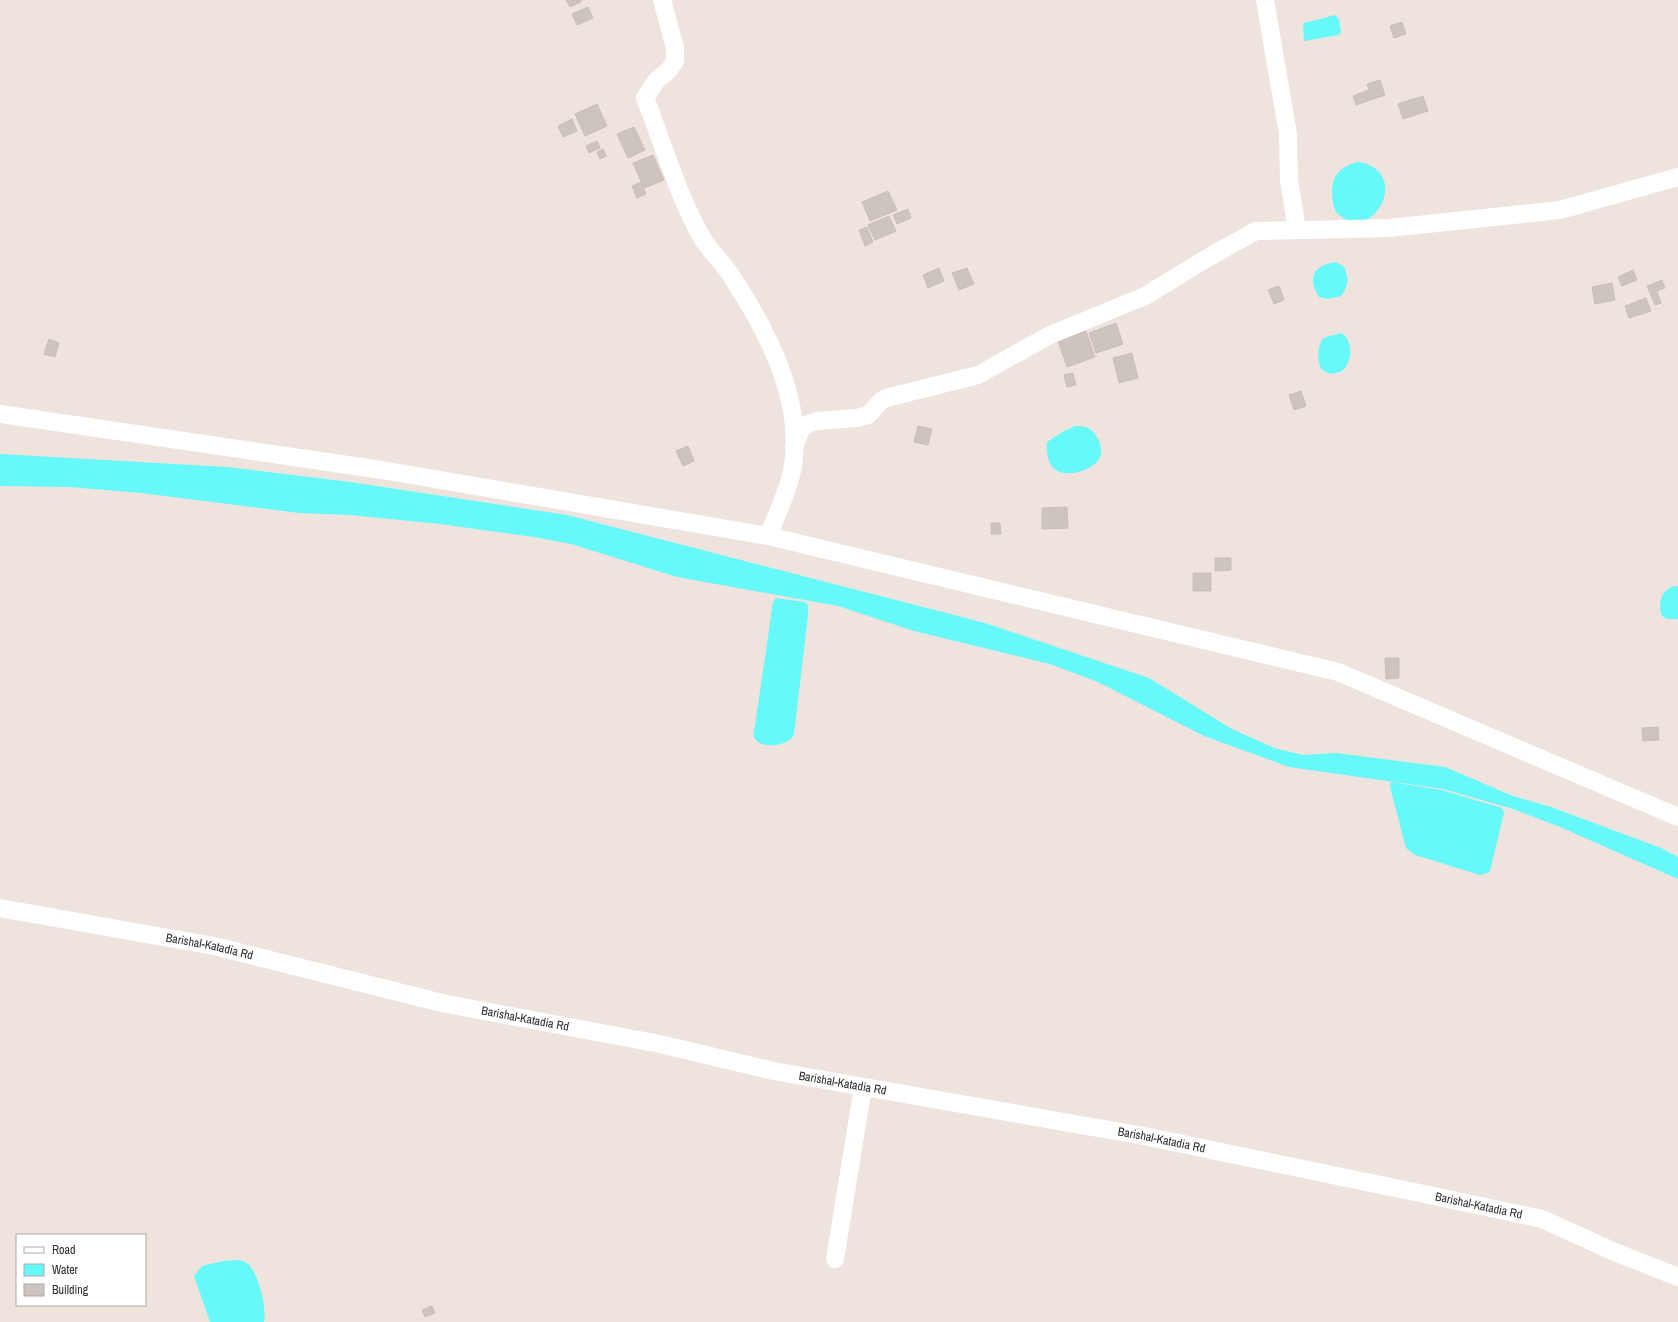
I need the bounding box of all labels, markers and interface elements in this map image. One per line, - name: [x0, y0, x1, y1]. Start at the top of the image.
- street label: Barishal-Katadia Rd: [165, 930, 255, 963]
- street label: Barishal-Katadia Rd: [480, 1003, 570, 1035]
- street label: Barishal-Katadia Rd: [797, 1068, 888, 1099]
- street label: Barishal-Katadia Rd: [1117, 1124, 1207, 1156]
- street label: Barishal-Katadia Rd: [1434, 1188, 1524, 1223]
- legend: [16, 1234, 146, 1306]
- text: Road: [52, 1242, 76, 1258]
- text: Water: [52, 1262, 79, 1278]
- text: Building: [52, 1282, 89, 1298]

